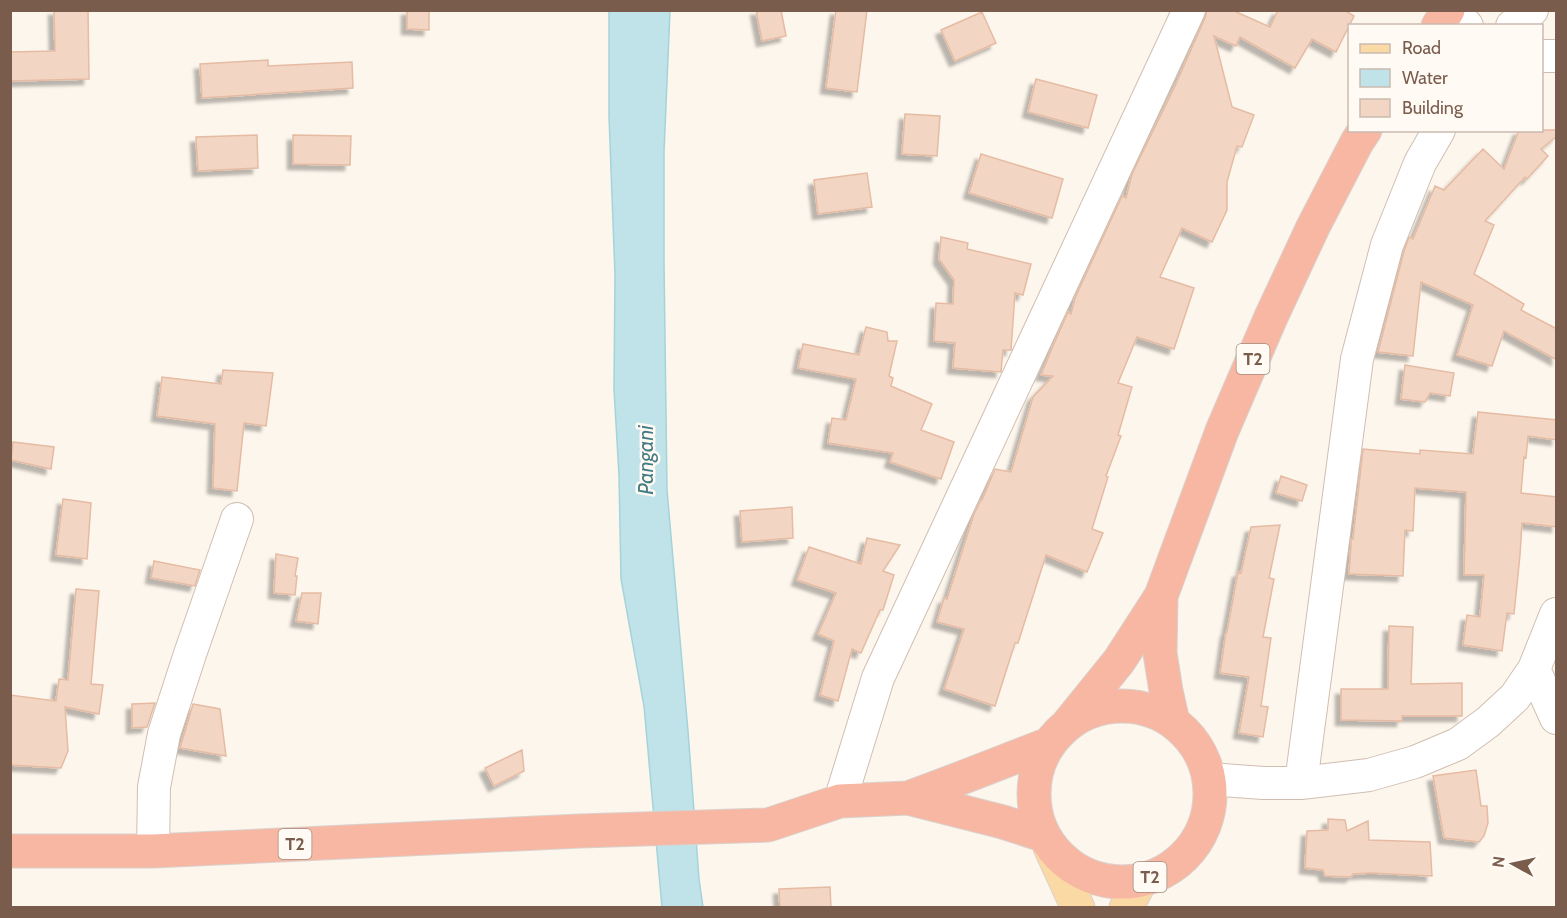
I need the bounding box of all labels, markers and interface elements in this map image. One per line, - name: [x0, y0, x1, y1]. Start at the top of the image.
- legend: [1348, 24, 1543, 132]
- text: Road: [1402, 37, 1441, 59]
- text: Water: [1402, 67, 1448, 89]
- text: Building: [1402, 97, 1464, 119]
- road number: T2: [1236, 344, 1270, 374]
- water label: Pangani: [633, 425, 658, 495]
- road number: T2: [278, 829, 312, 859]
- north arrow: [1483, 834, 1543, 894]
- text: N: [1488, 855, 1509, 869]
- road number: T2: [1134, 862, 1166, 892]

